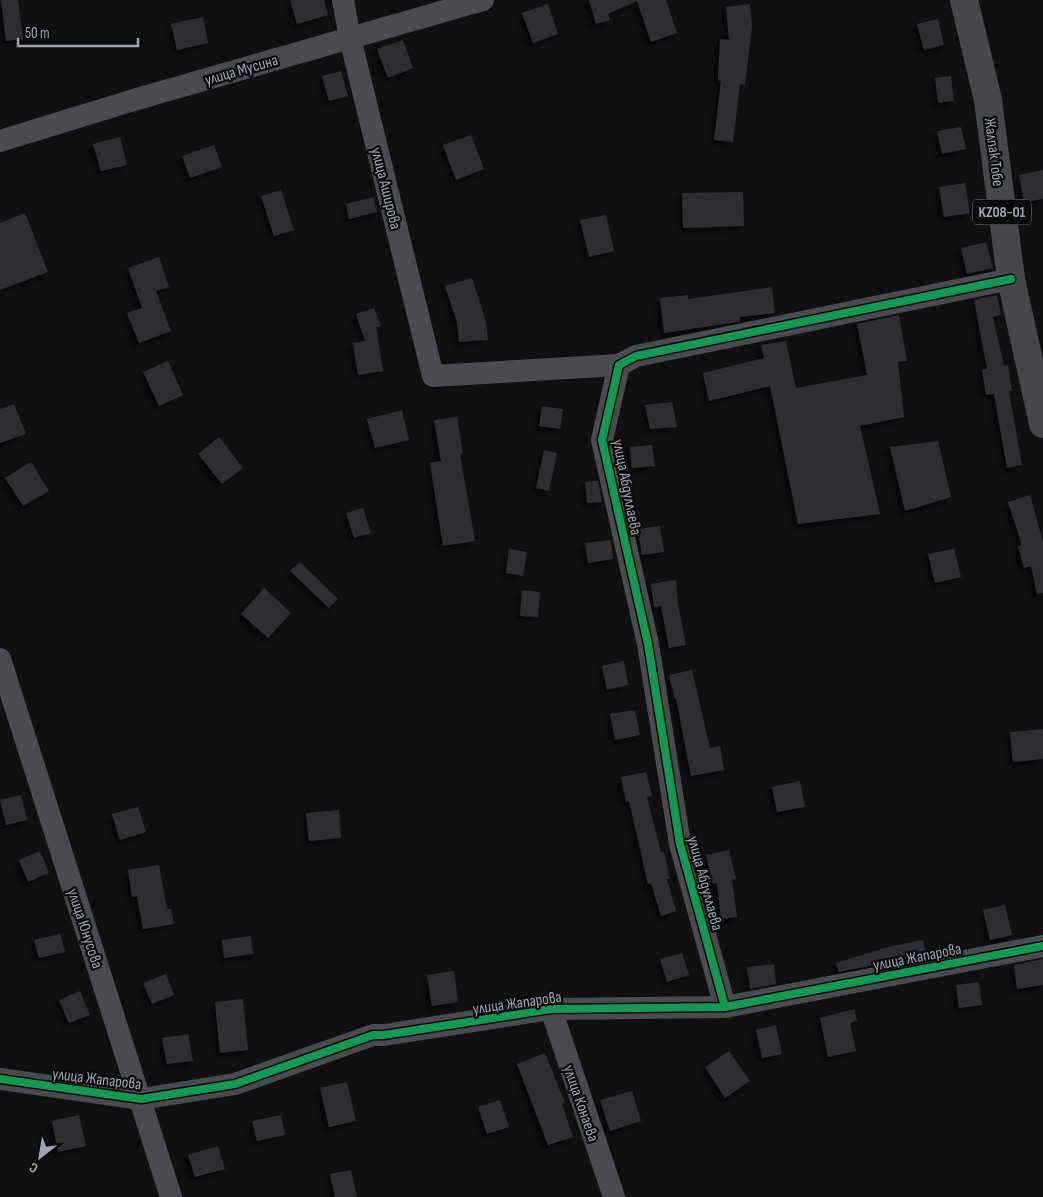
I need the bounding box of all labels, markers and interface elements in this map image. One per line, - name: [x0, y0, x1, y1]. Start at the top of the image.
- scale bar: [18, 15, 138, 47]
- text: 50 m: [25, 24, 50, 43]
- street label: улица Мусина: [203, 51, 280, 90]
- street label: Жалпак Тобе: [980, 117, 1007, 188]
- street label: улица Аширова: [366, 146, 405, 231]
- road number: KZ08-01: [973, 200, 1031, 224]
- street label: улица Абдуллаева: [608, 438, 645, 537]
- street label: улица Абдуллаева: [683, 834, 726, 933]
- street label: улица Юнусова: [63, 886, 106, 971]
- street label: улица Жапарова: [872, 940, 963, 975]
- street label: улица Жапарова: [472, 988, 563, 1019]
- street label: улица Конаева: [559, 1063, 603, 1144]
- street label: улица Жапарова: [51, 1065, 142, 1094]
- north arrow: [15, 1132, 65, 1182]
- text: С: [26, 1159, 41, 1177]

